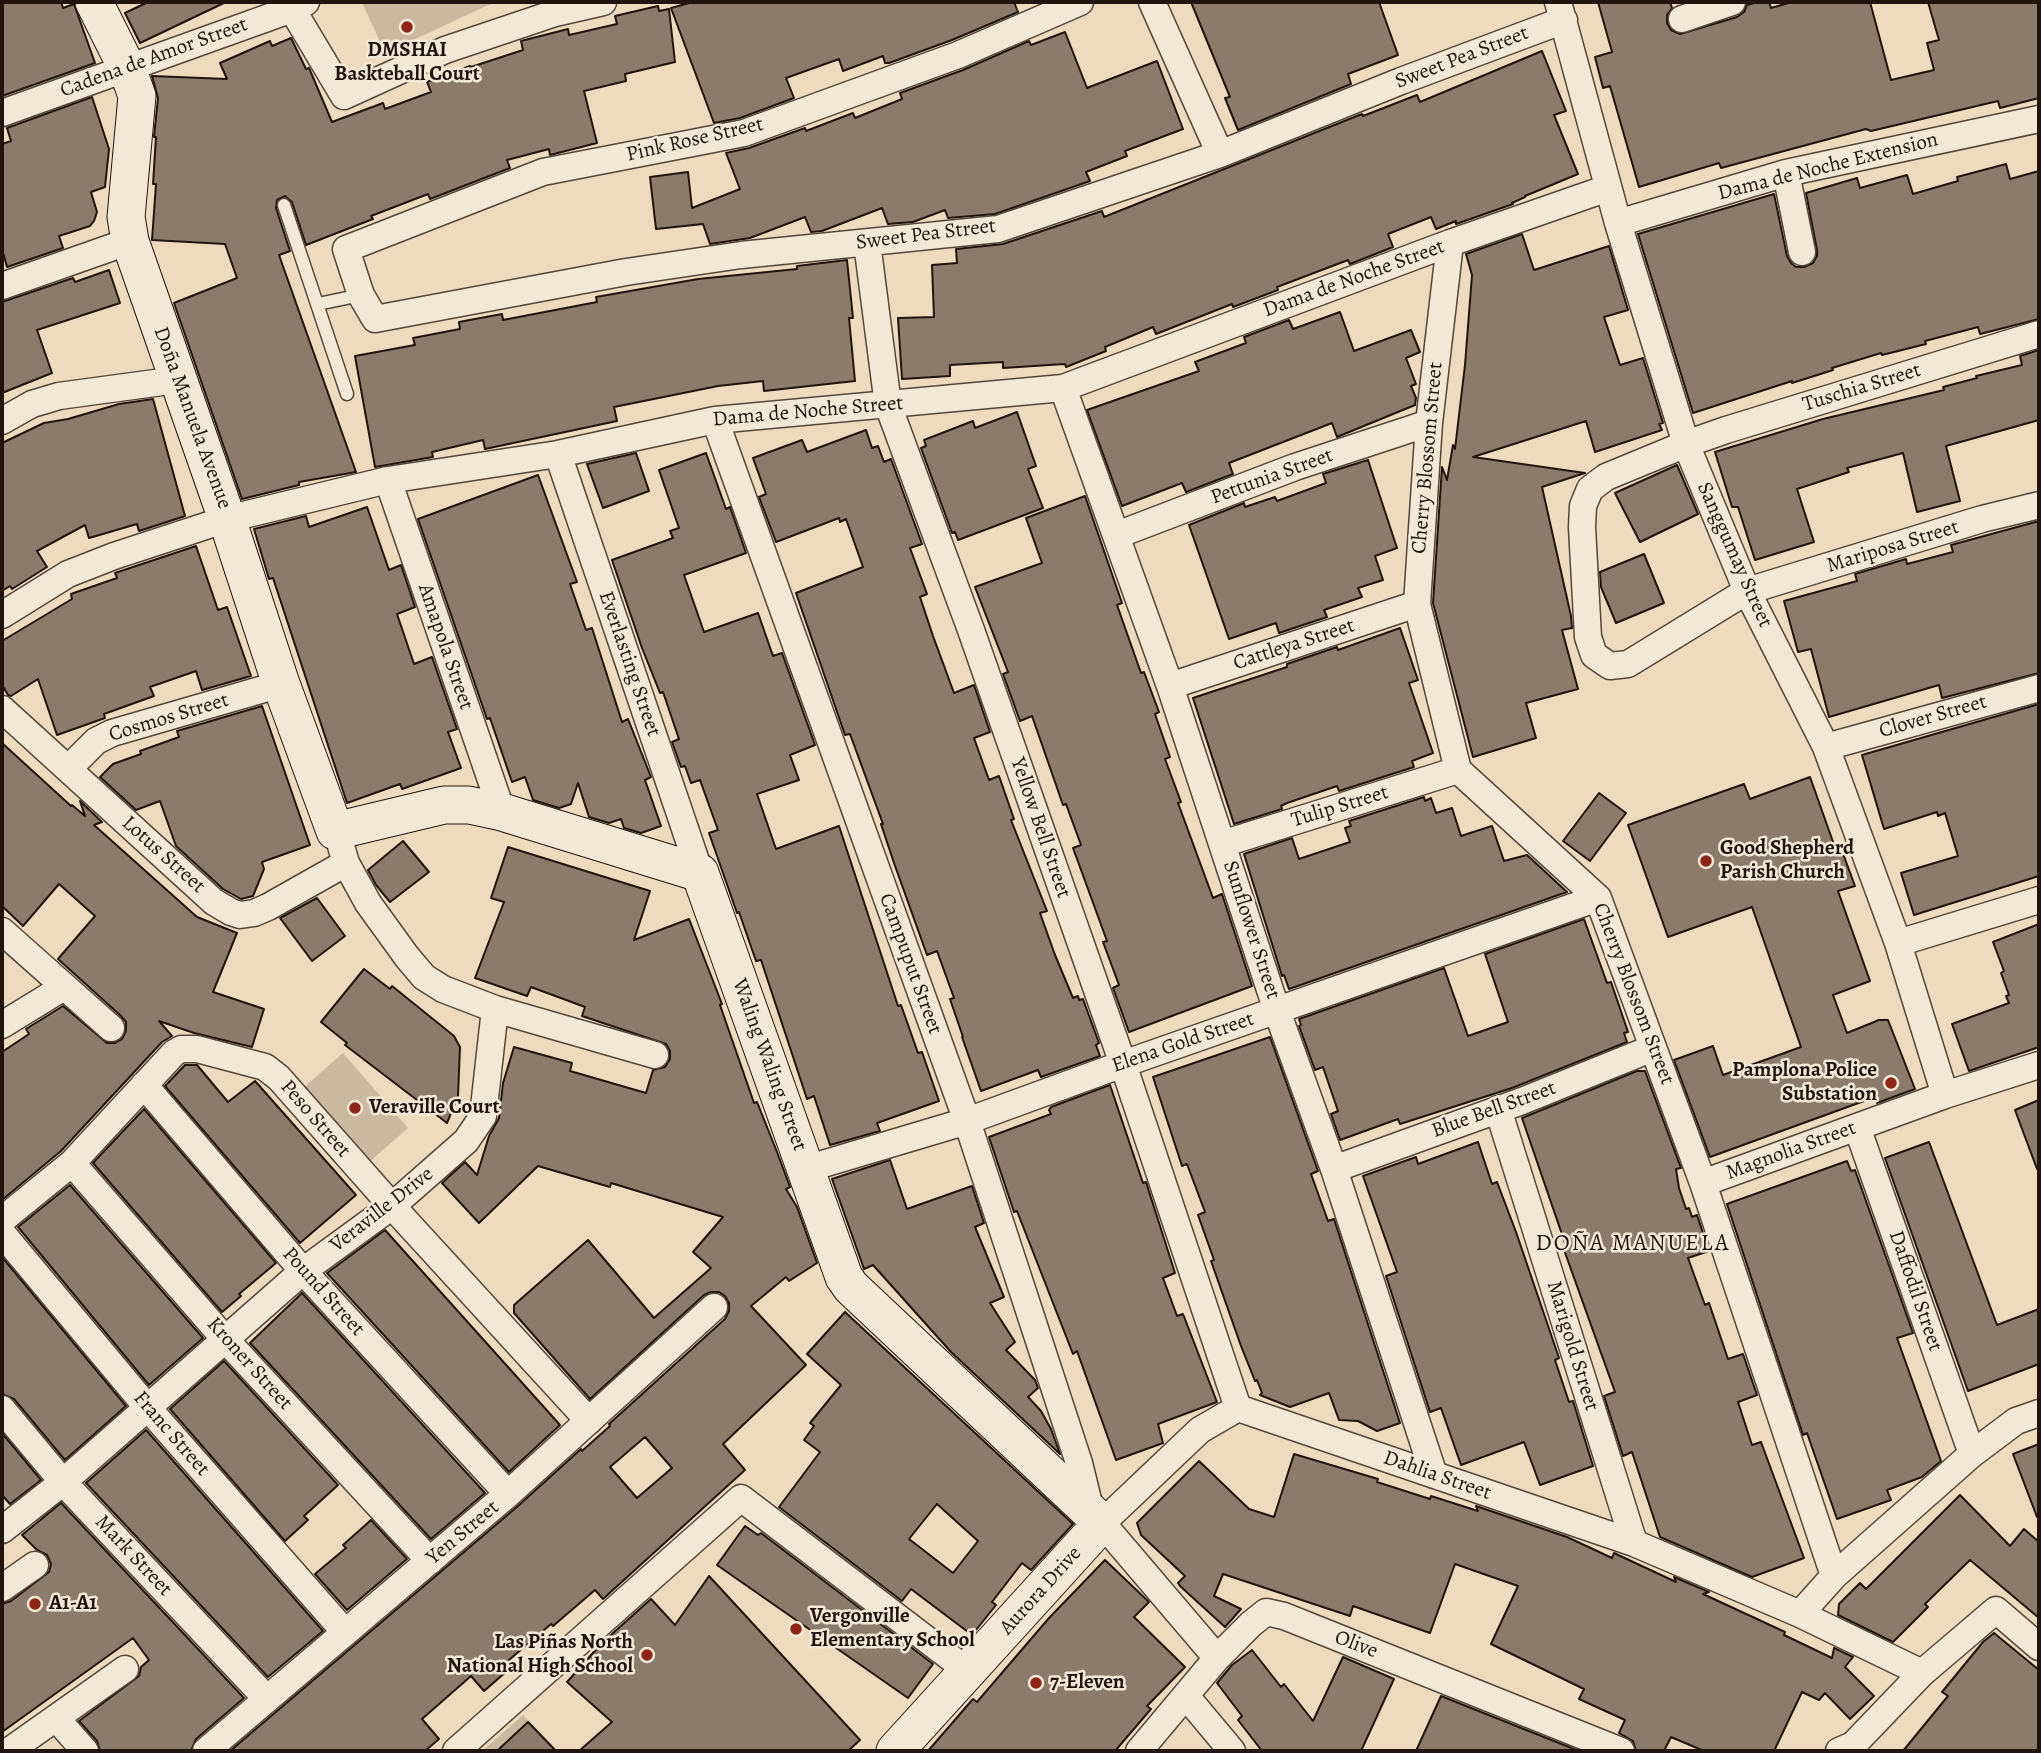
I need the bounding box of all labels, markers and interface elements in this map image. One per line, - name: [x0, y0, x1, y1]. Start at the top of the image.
- street label: Cadena de Amor Street: [57, 12, 251, 104]
- marker: DMSHAI Baskteball Court: [399, 19, 415, 35]
- street label: Sweet Pea Street: [1392, 21, 1532, 95]
- place label: DMSHAI Baskteball Court: [334, 38, 480, 88]
- street label: Pink Rose Street: [624, 112, 766, 168]
- street label: Dama de Noche Extension: [1715, 127, 1941, 207]
- street label: Sweet Pea Street: [855, 214, 997, 256]
- street label: Dama de Noche Street: [1260, 234, 1448, 324]
- street label: Doña Manuela Avenue: [147, 323, 237, 513]
- street label: Tuschia Street: [1800, 358, 1924, 418]
- street label: Cherry Blossom Street: [1407, 361, 1449, 555]
- street label: Dama de Noche Street: [712, 391, 904, 433]
- street label: Pettunia Street: [1207, 443, 1337, 511]
- street label: Sanggumay Street: [1691, 478, 1777, 632]
- street label: Mariposa Street: [1824, 515, 1962, 579]
- street label: Amapola Street: [412, 581, 478, 713]
- street label: Everlasting Street: [592, 588, 666, 740]
- street label: Cattleya Street: [1230, 614, 1358, 676]
- street label: Cosmos Street: [106, 688, 232, 748]
- street label: Clover Street: [1876, 690, 1990, 744]
- street label: Yellow Bell Street: [1004, 754, 1076, 902]
- street label: Tulip Street: [1288, 780, 1392, 834]
- street label: Lotus Street: [116, 811, 210, 899]
- place label: Good Shepherd Parish Church: [1720, 836, 1854, 886]
- marker: Good Shepherd Parish Church: [1698, 853, 1714, 869]
- street label: Sunflower Street: [1217, 858, 1285, 1002]
- street label: Campuput Street: [873, 890, 947, 1038]
- street label: Cherry Blossom Street: [1587, 900, 1679, 1088]
- street label: Waling Waling Street: [726, 975, 812, 1155]
- street label: Elena Gold Street: [1109, 1007, 1257, 1079]
- place label: Pamplona Police Substation: [1732, 1058, 1877, 1108]
- street label: Peso Street: [274, 1075, 356, 1163]
- marker: Pamplona Police Substation: [1883, 1075, 1899, 1091]
- street label: Blue Bell Street: [1428, 1076, 1560, 1144]
- place label: Veraville Court: [369, 1095, 499, 1121]
- marker: Veraville Court: [347, 1100, 363, 1116]
- street label: Magnolia Street: [1723, 1116, 1859, 1186]
- street label: Veraville Drive: [325, 1162, 439, 1258]
- street label: Daffodil Street: [1883, 1227, 1947, 1355]
- district label: DOÑA MANUELA: [1537, 1230, 1729, 1258]
- street label: Pound Street: [276, 1242, 370, 1342]
- street label: Marigold Street: [1540, 1278, 1604, 1414]
- street label: Kroner Street: [201, 1312, 297, 1416]
- street label: Franc Street: [127, 1386, 215, 1482]
- street label: Dahlia Street: [1380, 1446, 1494, 1506]
- street label: Yen Street: [422, 1495, 504, 1571]
- street label: Mark Street: [89, 1510, 177, 1602]
- street label: Aurora Drive: [995, 1542, 1087, 1640]
- place label: A1-A1: [49, 1591, 97, 1617]
- marker: A1-A1: [27, 1596, 43, 1612]
- place label: Vergonville Elementary School: [810, 1604, 975, 1654]
- marker: Vergonville Elementary School: [788, 1621, 804, 1637]
- street label: Olive: [1331, 1625, 1381, 1665]
- place label: Las Piñas North National High School: [447, 1630, 633, 1680]
- marker: Las Piñas North National High School: [639, 1647, 655, 1663]
- place label: 7-Eleven: [1050, 1670, 1125, 1696]
- marker: 7-Eleven: [1028, 1675, 1044, 1691]

